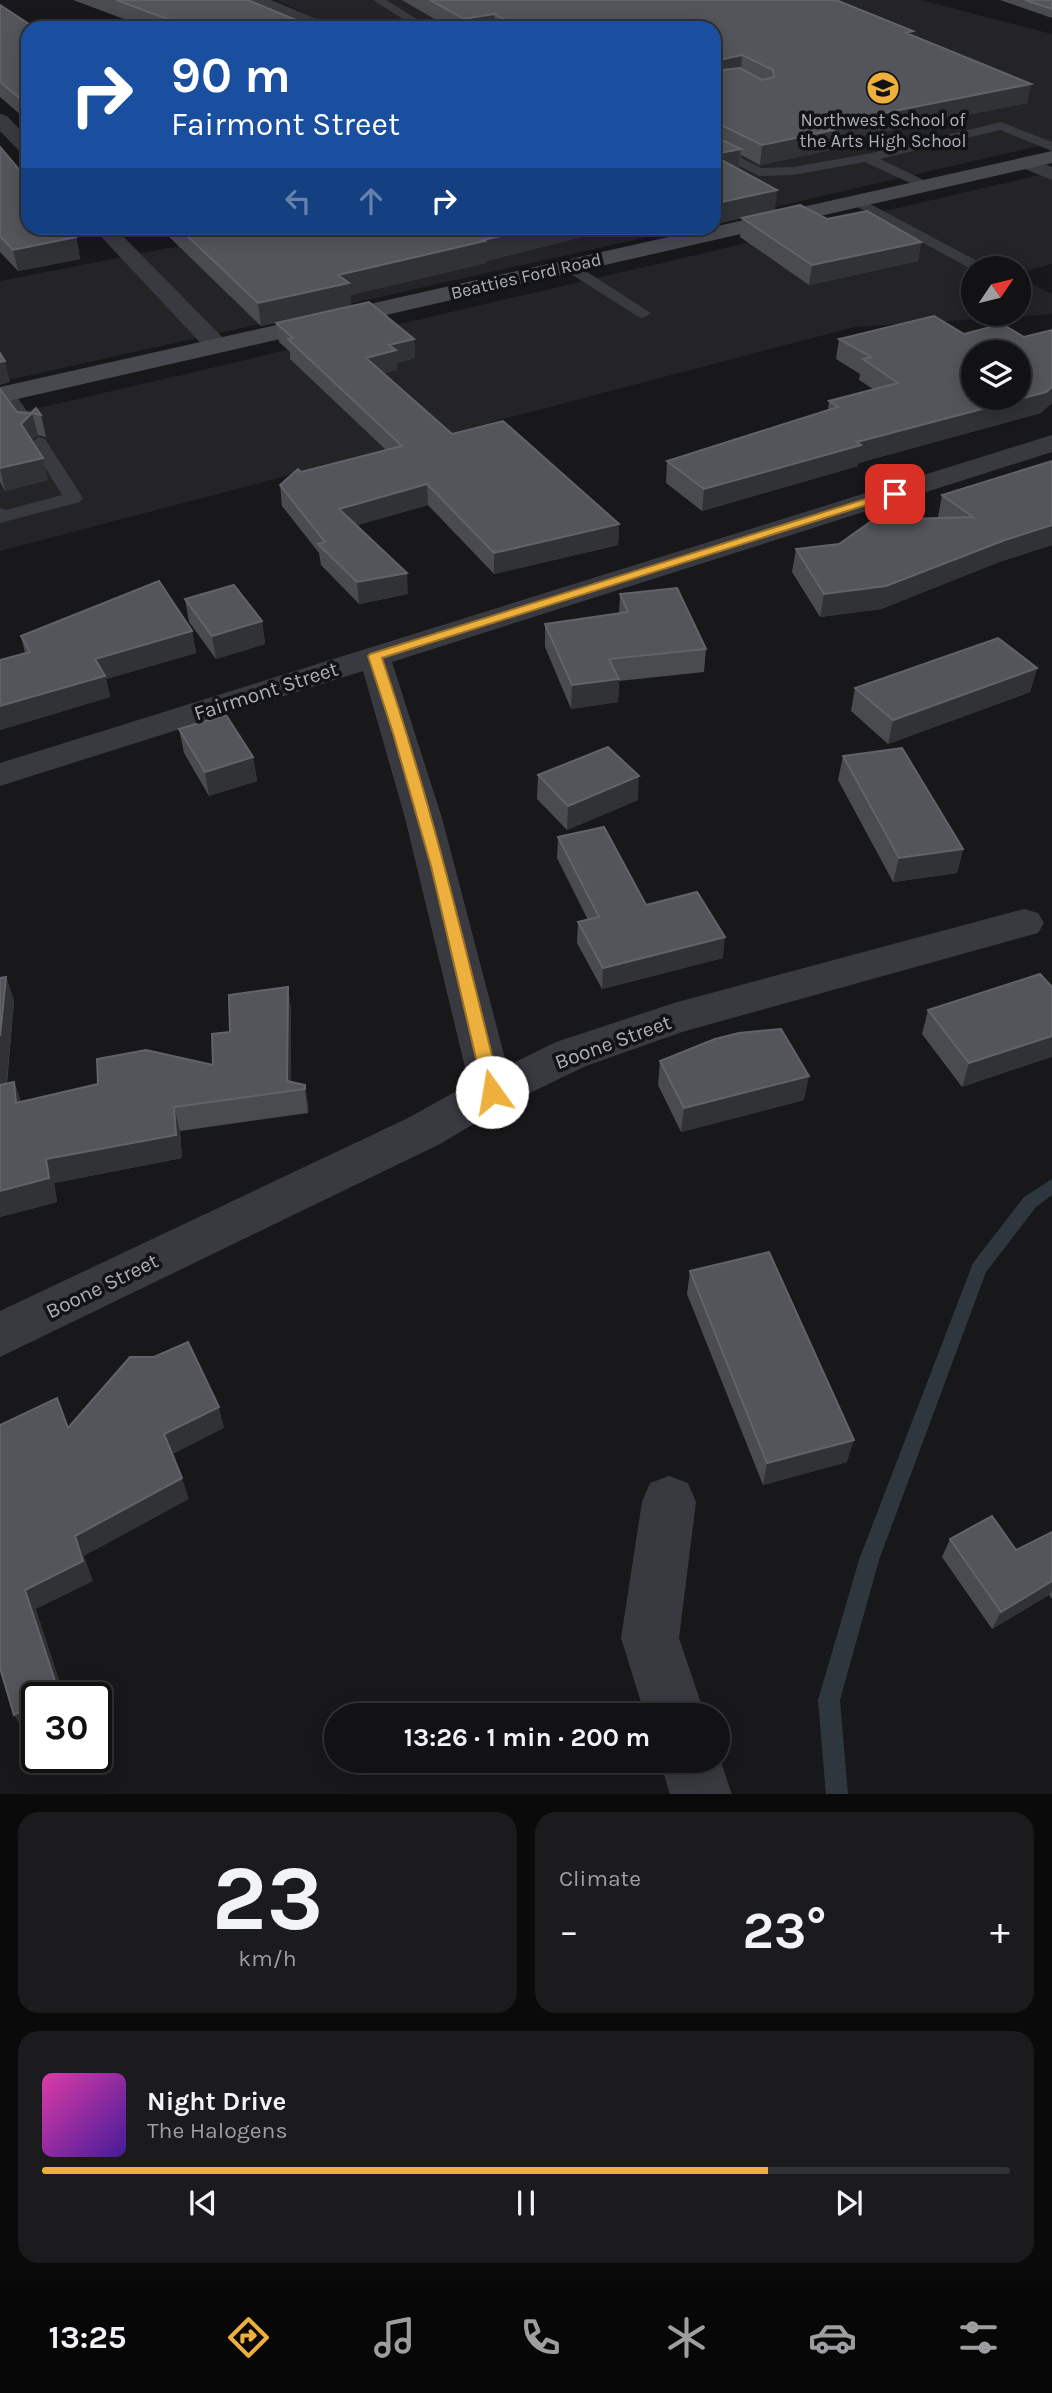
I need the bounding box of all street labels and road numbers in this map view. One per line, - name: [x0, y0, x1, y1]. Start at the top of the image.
- street label: Beatties Ford Road: [449, 248, 603, 304]
- street label: Fairmont Street: [191, 656, 341, 726]
- street label: Boone Street: [552, 1010, 675, 1074]
- street label: Boone Street: [42, 1248, 162, 1324]

